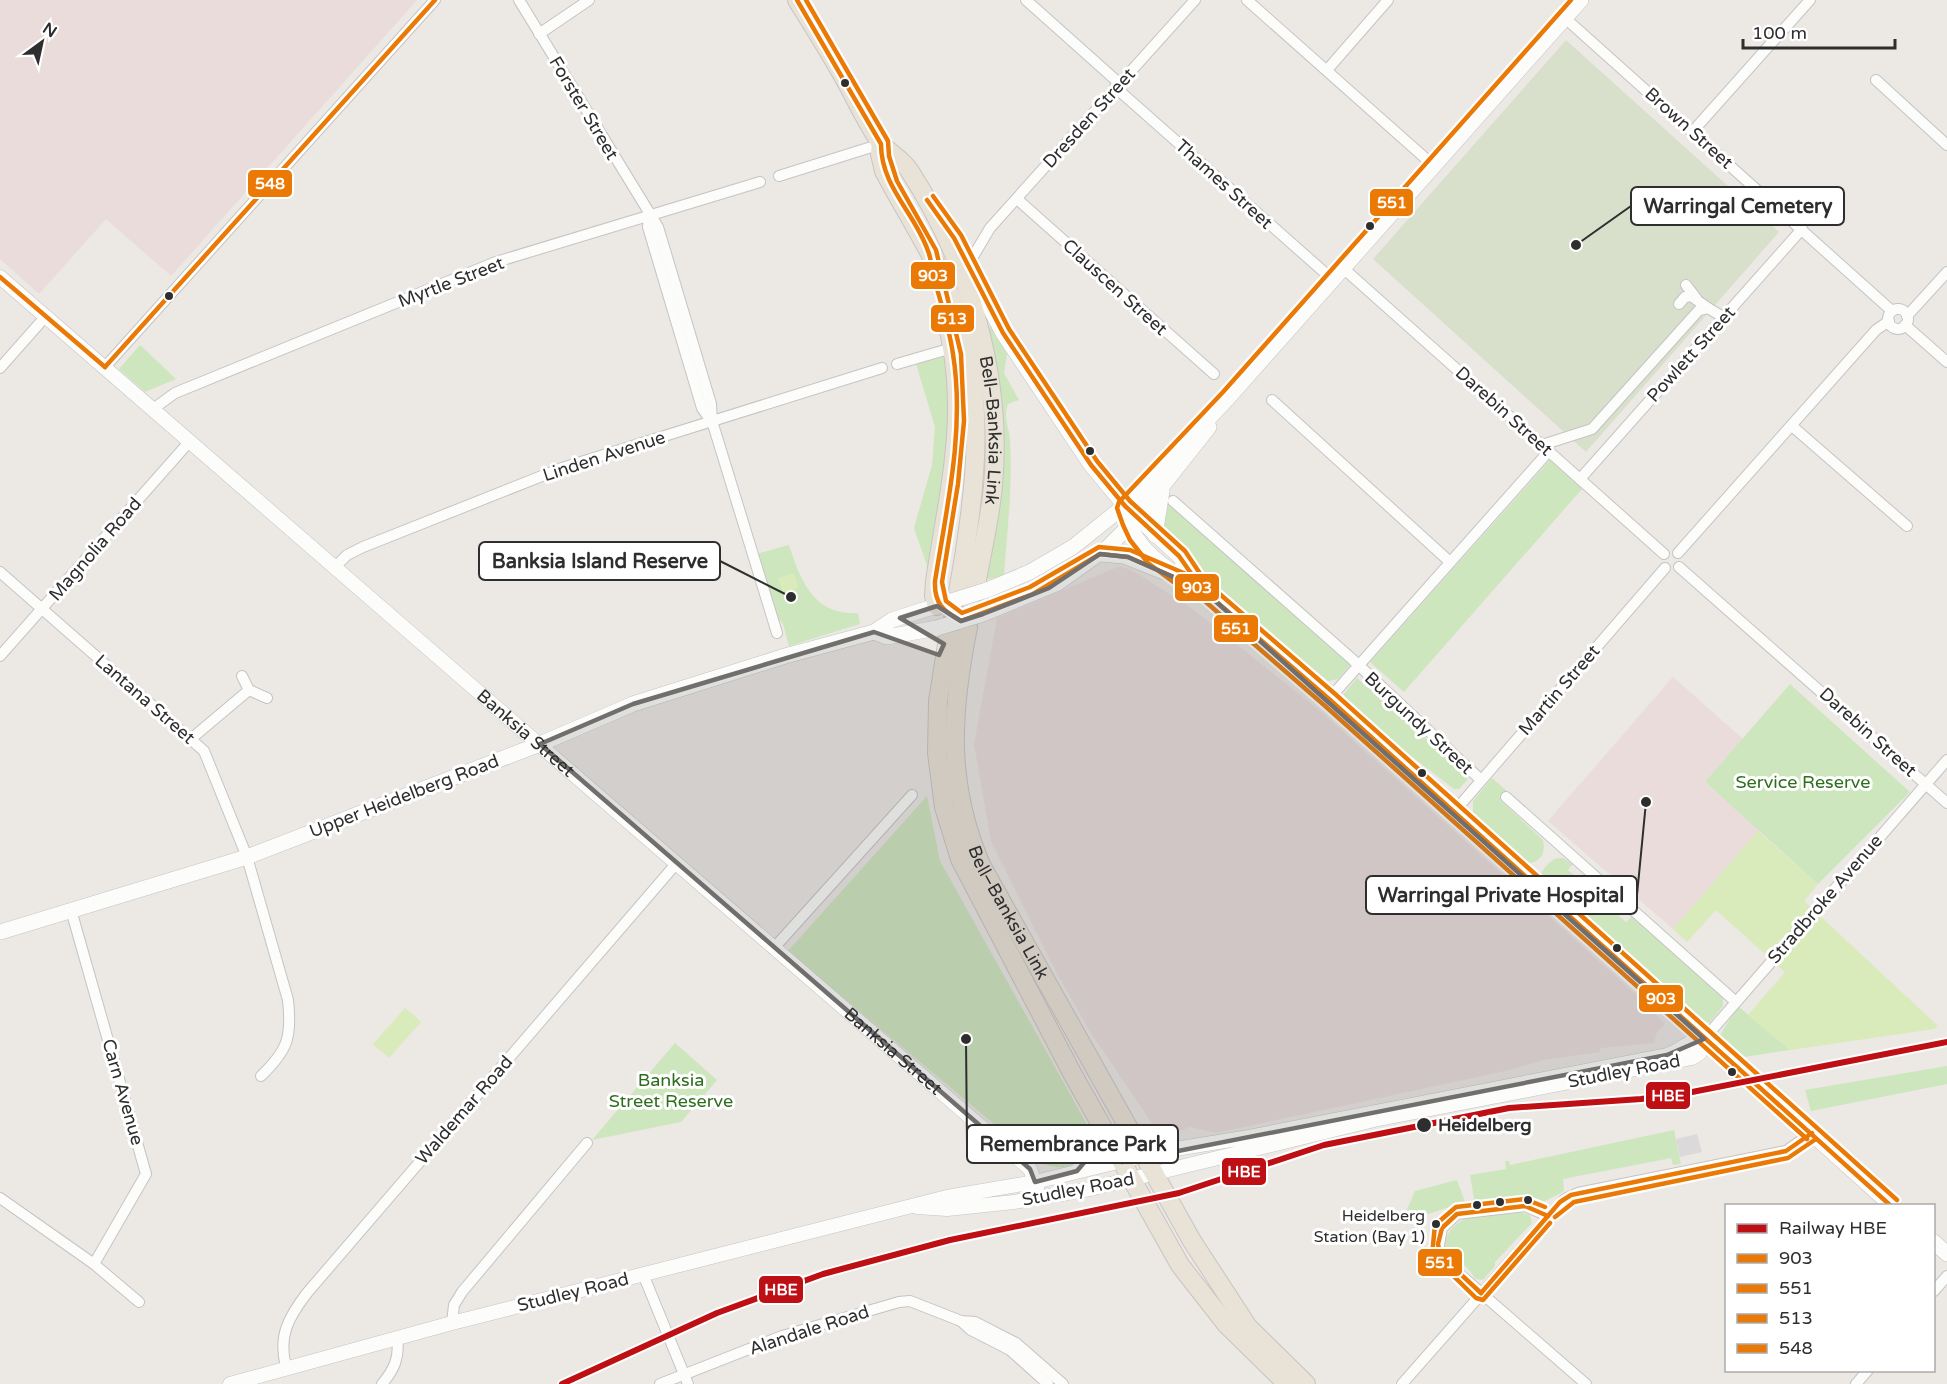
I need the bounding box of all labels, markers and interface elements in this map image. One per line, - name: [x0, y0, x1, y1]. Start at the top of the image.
- north arrow: [12, 12, 72, 72]
- scale bar: [1743, 12, 1894, 50]
- text: N: [39, 18, 60, 42]
- text: 100 m: [1752, 22, 1807, 44]
- street label: Forster Street: [545, 52, 624, 164]
- street label: Dresden Street: [1038, 63, 1140, 173]
- unlabelled marker: [839, 77, 851, 89]
- street label: Brown Street: [1640, 83, 1738, 173]
- street label: Thames Street: [1171, 135, 1277, 234]
- line badge: 548: [247, 169, 293, 198]
- text: 548: [255, 174, 285, 194]
- callout: Warringal Cemetery: [1631, 187, 1844, 225]
- line badge: 551: [1369, 188, 1414, 217]
- text: 551: [1377, 193, 1407, 213]
- text: Warringal Cemetery: [1644, 195, 1833, 219]
- unlabelled marker: [1364, 220, 1376, 232]
- street label: Clauscen Street: [1058, 234, 1172, 340]
- street label: Myrtle Street: [395, 252, 507, 312]
- line badge: 903: [910, 261, 956, 290]
- text: 903: [918, 266, 948, 286]
- unlabelled marker: [163, 290, 175, 302]
- street label: Powlett Street: [1642, 301, 1740, 406]
- line badge: 513: [930, 304, 975, 333]
- text: 513: [937, 309, 967, 329]
- street label: Bell–Banksia Link: [975, 354, 1006, 506]
- street label: Darebin Street: [1451, 362, 1557, 460]
- street label: Linden Avenue: [540, 426, 668, 486]
- unlabelled marker: [1084, 445, 1096, 457]
- street label: Magnolia Road: [44, 493, 146, 605]
- callout: Banksia Island Reserve: [479, 542, 720, 580]
- text: Banksia Island Reserve: [492, 550, 708, 574]
- line badge: 903: [1174, 573, 1220, 602]
- text: 903: [1182, 578, 1212, 598]
- line badge: 551: [1213, 614, 1259, 643]
- text: 551: [1221, 619, 1251, 639]
- street label: Martin Street: [1514, 640, 1604, 740]
- street label: Lantana Street: [90, 650, 200, 749]
- street label: Burgundy Street: [1360, 667, 1478, 779]
- street label: Darebin Street: [1815, 683, 1921, 781]
- street label: Banksia Street: [472, 684, 579, 782]
- street label: Upper Heidelberg Road: [306, 750, 502, 842]
- unlabelled marker: [1416, 767, 1428, 779]
- park label: Service Reserve: [1736, 771, 1870, 793]
- street label: Stradbroke Avenue: [1763, 830, 1887, 968]
- street label: Bell–Banksia Link: [963, 842, 1054, 983]
- callout: Warringal Private Hospital: [1366, 876, 1637, 914]
- text: Warringal Private Hospital: [1378, 884, 1624, 908]
- unlabelled marker: [1611, 942, 1623, 954]
- line badge: 903: [1638, 984, 1684, 1013]
- text: 903: [1646, 989, 1676, 1009]
- street label: Banksia Street: [840, 1003, 947, 1100]
- street label: Carn Avenue: [97, 1036, 149, 1148]
- street label: Studley Road: [1566, 1049, 1682, 1093]
- street label: Waldemar Road: [411, 1051, 517, 1169]
- unlabelled marker: [1726, 1066, 1738, 1078]
- park label: Banksia Street Reserve: [609, 1069, 733, 1112]
- line badge: HBE: [1645, 1081, 1691, 1110]
- text: HBE: [1651, 1086, 1685, 1106]
- place label: Heidelberg: [1438, 1114, 1532, 1136]
- marker: Heidelberg: [1415, 1116, 1433, 1134]
- callout: Remembrance Park: [967, 1125, 1178, 1163]
- text: Remembrance Park: [979, 1133, 1167, 1157]
- line badge: HBE: [1221, 1157, 1267, 1186]
- text: HBE: [1227, 1162, 1261, 1182]
- street label: Studley Road: [1020, 1167, 1136, 1211]
- unlabelled marker: [1522, 1194, 1534, 1206]
- unlabelled marker: [1494, 1196, 1506, 1208]
- unlabelled marker: [1471, 1199, 1483, 1211]
- legend: [1725, 1204, 1935, 1372]
- place label: Heidelberg Station (Bay 1): [1314, 1206, 1425, 1247]
- text: Railway HBE: [1779, 1217, 1887, 1239]
- marker: Heidelberg Station (Bay 1): [1430, 1218, 1442, 1230]
- text: 903: [1779, 1247, 1813, 1269]
- line badge: 551: [1417, 1248, 1463, 1277]
- text: 551: [1425, 1253, 1455, 1273]
- street label: Studley Road: [515, 1268, 631, 1316]
- line badge: HBE: [758, 1275, 804, 1304]
- text: 551: [1779, 1277, 1813, 1299]
- text: HBE: [764, 1280, 798, 1300]
- street label: Alandale Road: [746, 1300, 872, 1360]
- text: 513: [1779, 1307, 1813, 1329]
- text: 548: [1779, 1337, 1813, 1359]

